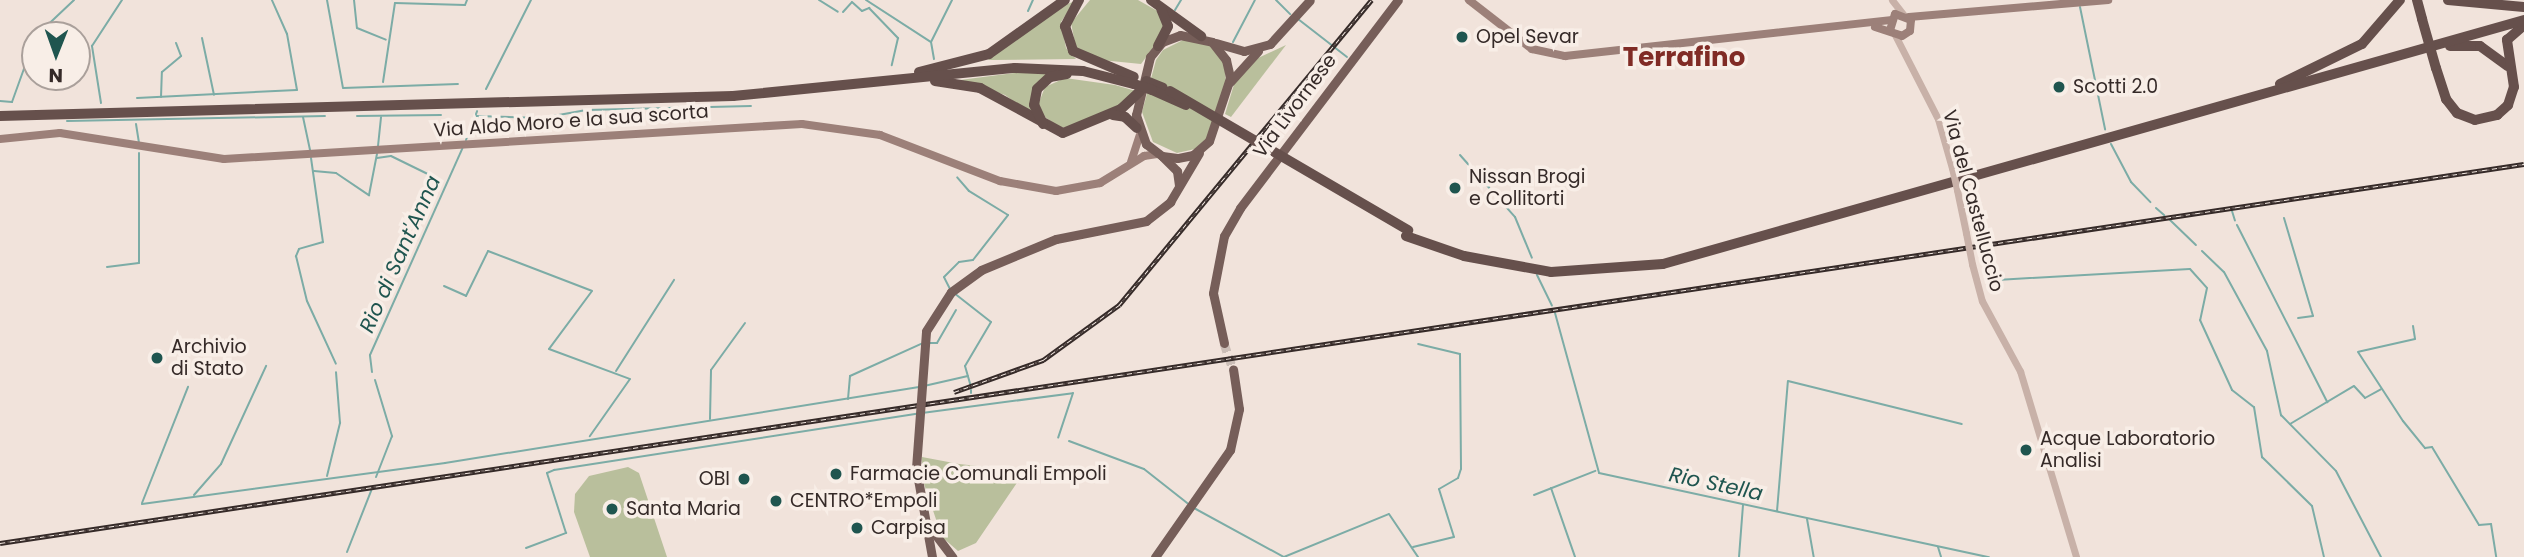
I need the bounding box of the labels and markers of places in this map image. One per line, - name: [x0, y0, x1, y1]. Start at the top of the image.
- place label: Opel Sevar: [1476, 26, 1579, 48]
- marker: Opel Sevar: [1454, 29, 1470, 45]
- place label: Scotti 2.0: [2073, 76, 2158, 98]
- marker: Scotti 2.0: [2051, 79, 2067, 95]
- place label: Nissan Brogi e Collitorti: [1469, 166, 1585, 210]
- marker: Nissan Brogi e Collitorti: [1447, 180, 1463, 196]
- place label: Archivio di Stato: [171, 336, 247, 380]
- marker: Archivio di Stato: [149, 350, 165, 366]
- place label: Acque Laboratorio Analisi: [2040, 428, 2215, 472]
- marker: Acque Laboratorio Analisi: [2018, 442, 2034, 458]
- place label: Farmacie Comunali Empoli: [850, 463, 1107, 485]
- marker: Farmacie Comunali Empoli: [828, 466, 844, 482]
- place label: OBI: [699, 468, 730, 490]
- marker: OBI: [736, 471, 752, 487]
- place label: CENTRO*Empoli: [790, 490, 937, 512]
- marker: CENTRO*Empoli: [768, 493, 784, 509]
- place label: Santa Maria: [626, 498, 741, 520]
- marker: Santa Maria: [604, 501, 620, 517]
- place label: Carpisa: [871, 517, 946, 539]
- marker: Carpisa: [849, 520, 865, 536]

